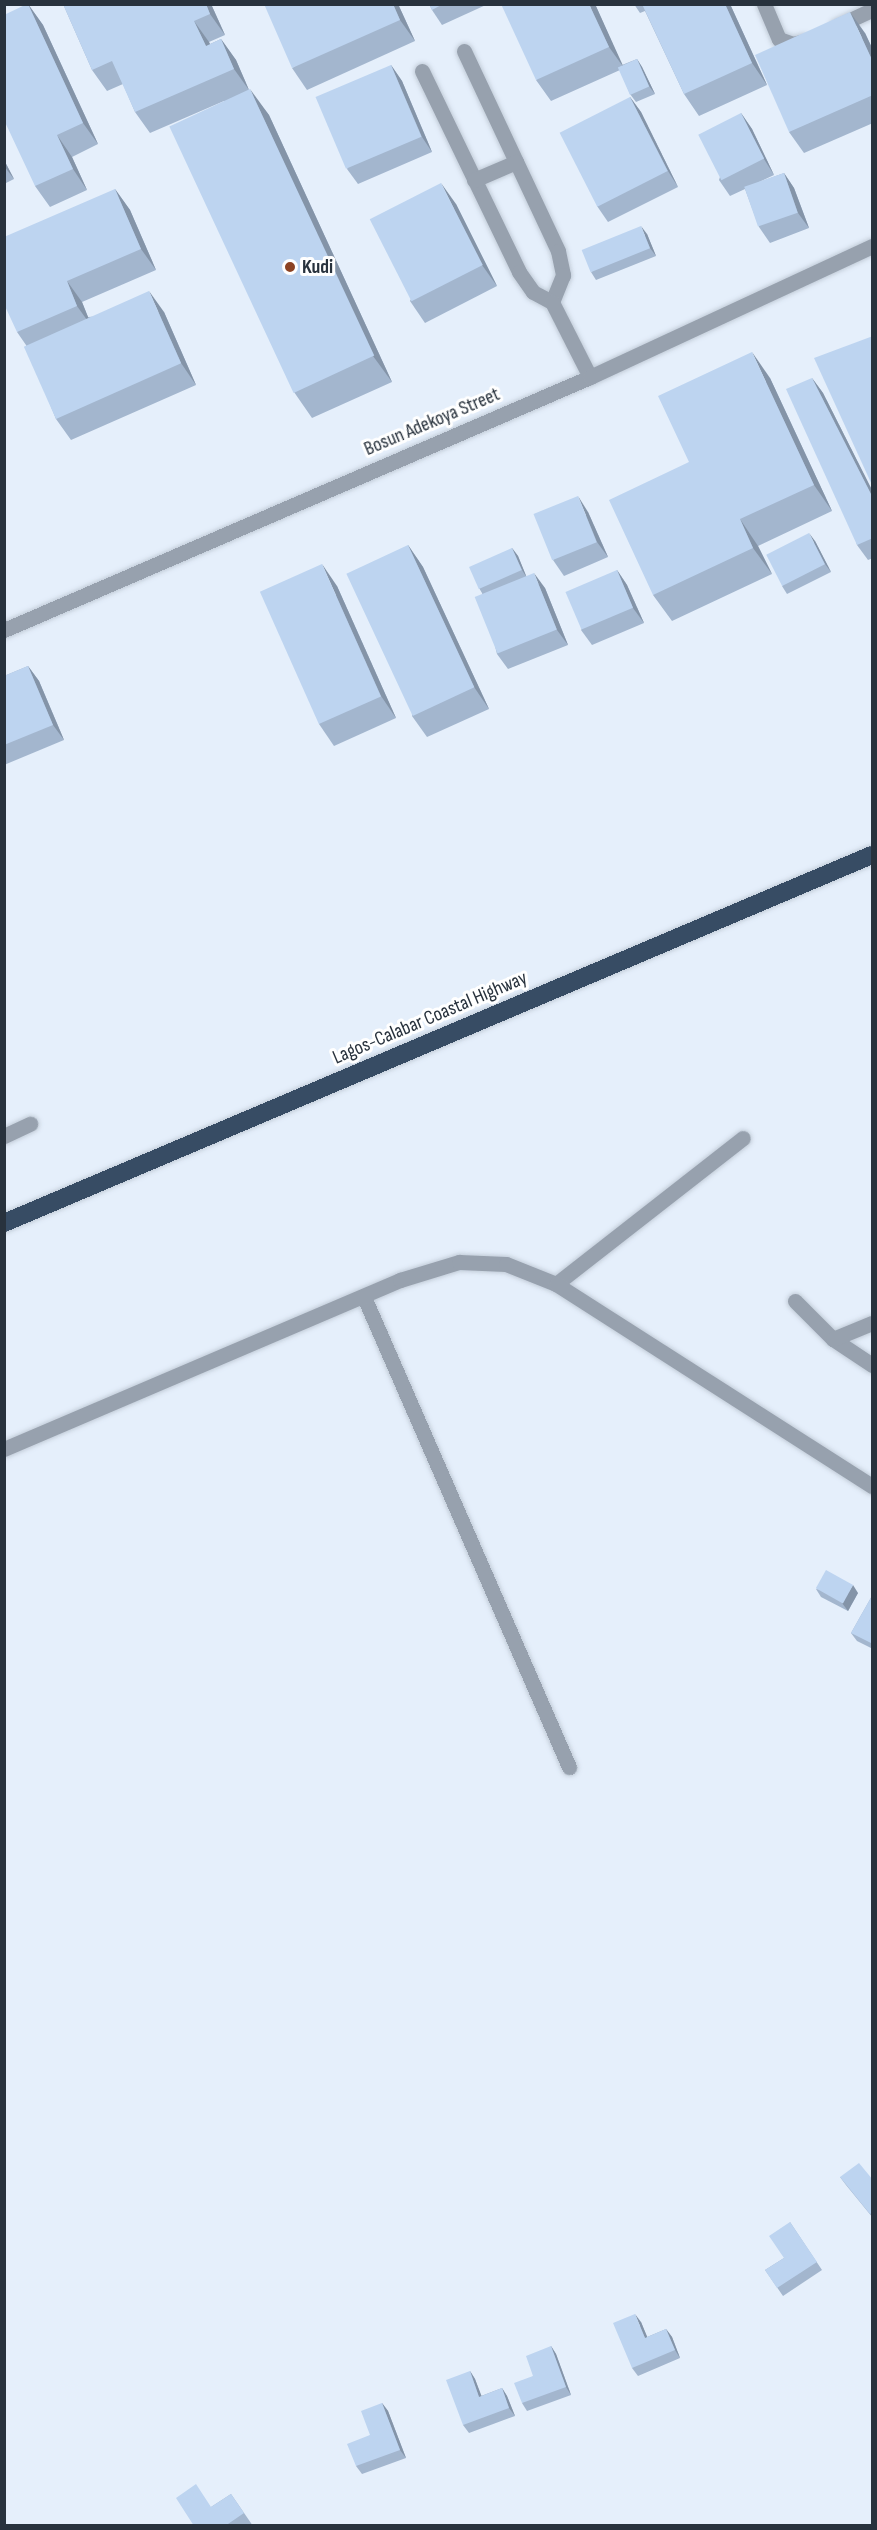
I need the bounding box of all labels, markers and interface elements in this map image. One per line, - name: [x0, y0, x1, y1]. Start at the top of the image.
- place label: Kudi: [302, 255, 333, 279]
- marker: Kudi: [283, 260, 297, 274]
- street label: Bosun Adekoya Street: [361, 383, 503, 461]
- street label: Lagos-Calabar Coastal Highway: [329, 966, 531, 1070]

